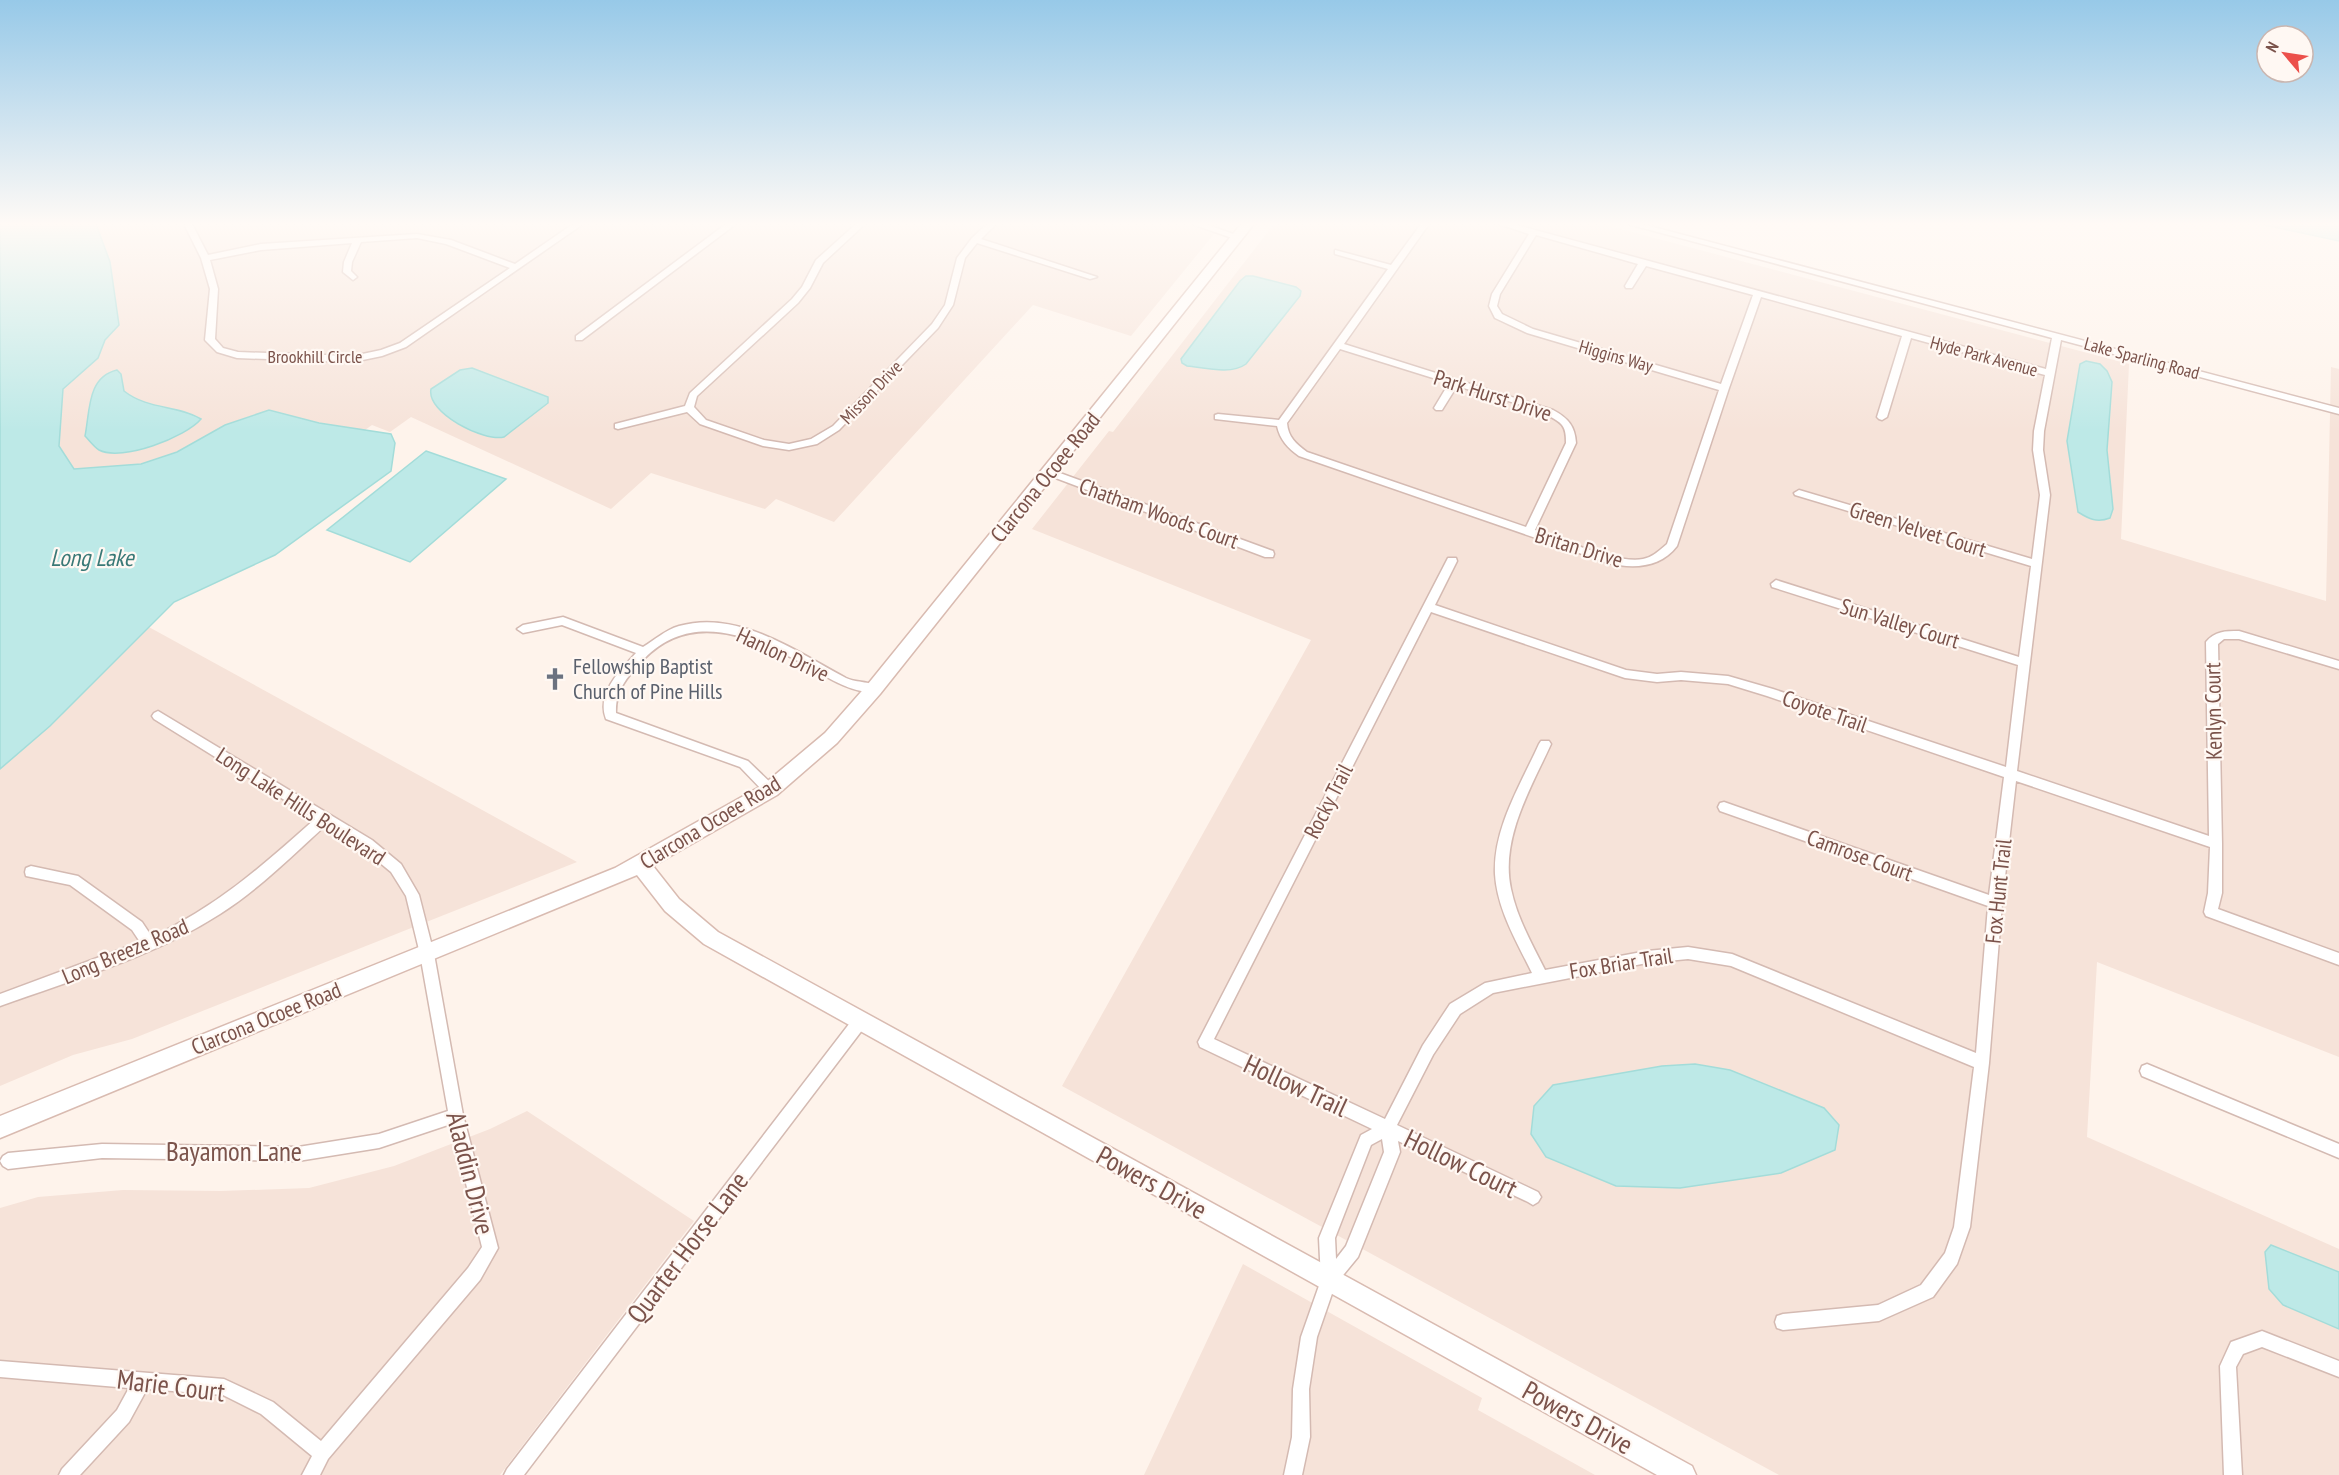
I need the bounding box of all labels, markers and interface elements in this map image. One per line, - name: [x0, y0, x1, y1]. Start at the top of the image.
- north arrow: [2255, 24, 2315, 84]
- text: N: [2261, 38, 2283, 55]
- street label: Hyde Park Avenue: [1928, 331, 2040, 381]
- street label: Lake Sparling Road: [2082, 332, 2202, 384]
- street label: Higgins Way: [1576, 334, 1656, 378]
- street label: Brookhill Circle: [267, 345, 363, 368]
- street label: Misson Drive: [835, 355, 907, 429]
- street label: Park Hurst Drive: [1431, 363, 1555, 427]
- street label: Clarcona Ocoee Road: [984, 406, 1106, 548]
- street label: Chatham Woods Court: [1076, 471, 1242, 555]
- street label: Green Velvet Court: [1846, 495, 1990, 563]
- street label: Britan Drive: [1532, 520, 1626, 574]
- water label: Long Lake: [50, 542, 136, 573]
- street label: Sun Valley Court: [1837, 592, 1963, 654]
- street label: Hanlon Drive: [732, 620, 834, 688]
- place label: Fellowship Baptist Church of Pine Hills: [573, 652, 722, 705]
- street label: Kenlyn Court: [2198, 662, 2228, 760]
- church icon: Fellowship Baptist Church of Pine Hills: [542, 666, 568, 692]
- street label: Coyote Trail: [1779, 683, 1872, 739]
- street label: Long Lake Hills Boulevard: [211, 741, 391, 871]
- street label: Rocky Trail: [1297, 758, 1359, 843]
- street label: Clarcona Ocoee Road: [634, 769, 786, 875]
- street label: Camrose Court: [1803, 823, 1917, 887]
- street label: Fox Hunt Trail: [1979, 836, 2018, 945]
- street label: Long Breeze Road: [58, 912, 192, 990]
- street label: Fox Briar Trail: [1567, 941, 1675, 985]
- street label: Clarcona Ocoee Road: [187, 975, 345, 1061]
- street label: Hollow Trail: [1239, 1046, 1354, 1124]
- street label: Aladdin Drive: [439, 1108, 503, 1238]
- street label: Hollow Court: [1399, 1121, 1524, 1205]
- street label: Bayamon Lane: [166, 1134, 302, 1168]
- street label: Powers Drive: [1091, 1138, 1213, 1226]
- street label: Quarter Horse Lane: [619, 1164, 755, 1330]
- street label: Marie Court: [115, 1362, 228, 1409]
- street label: Powers Drive: [1517, 1373, 1639, 1461]

